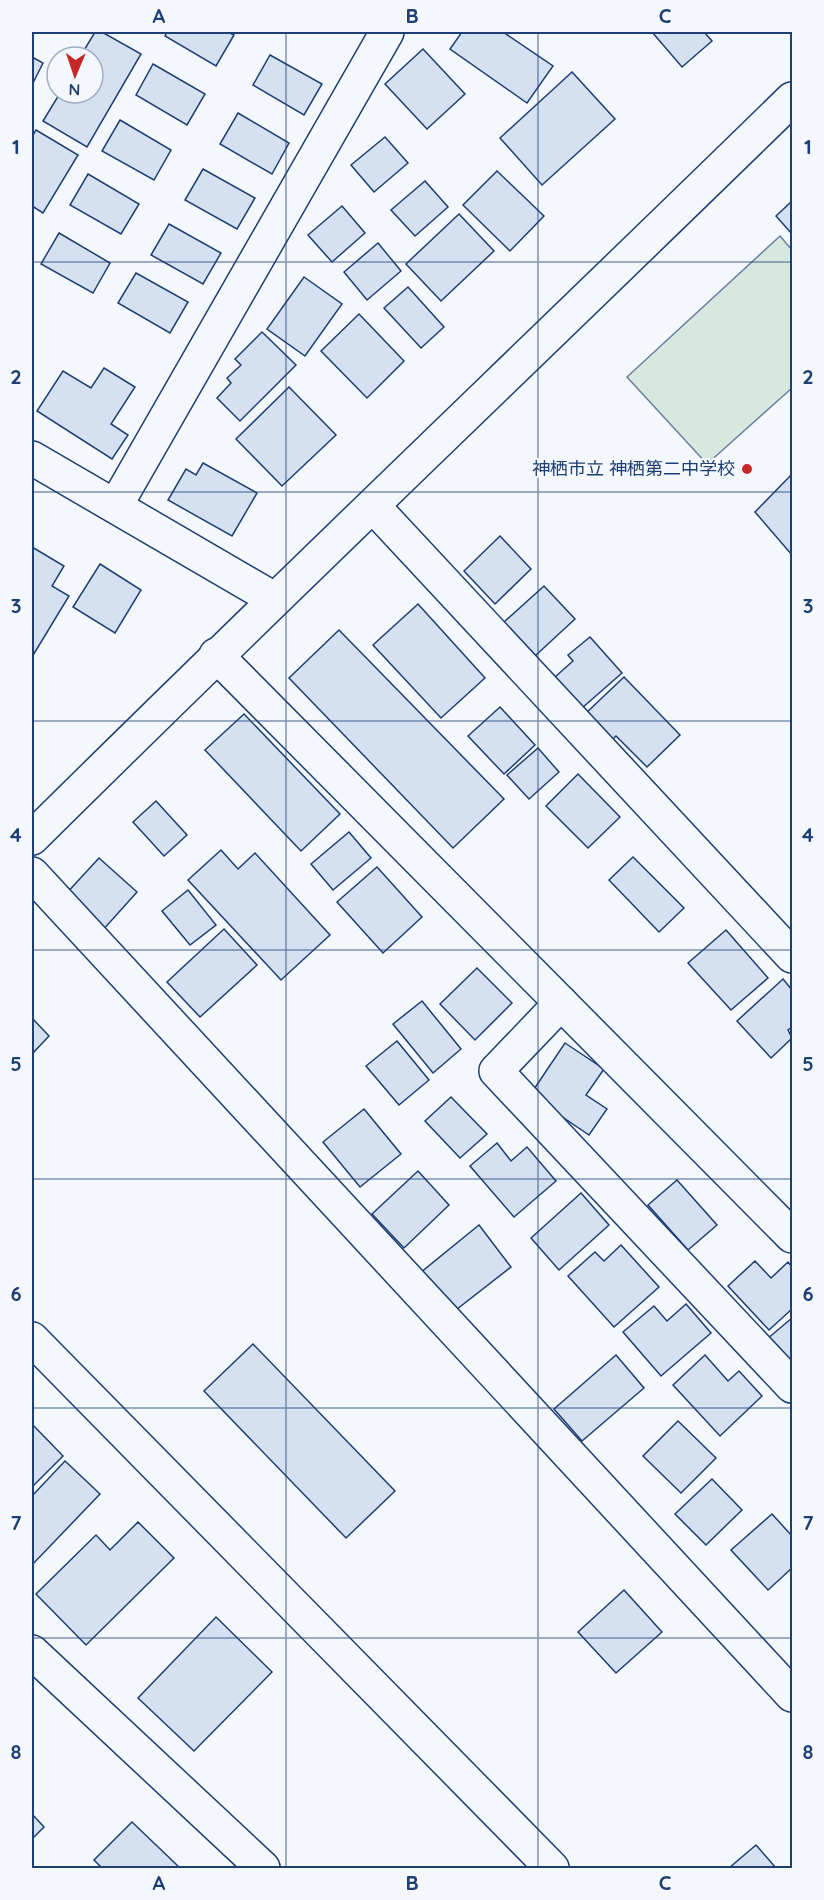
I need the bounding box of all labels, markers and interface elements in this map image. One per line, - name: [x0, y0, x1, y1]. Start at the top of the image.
- text: A: [153, 3, 166, 28]
- text: B: [405, 3, 419, 28]
- text: C: [659, 3, 672, 28]
- north arrow: [45, 45, 105, 105]
- text: N: [68, 80, 81, 100]
- text: 1: [12, 134, 20, 159]
- text: 1: [804, 134, 812, 159]
- text: 2: [10, 364, 22, 389]
- text: 2: [802, 364, 814, 389]
- place label: 神栖市立 神栖第二中学校: [532, 457, 735, 480]
- marker: 神栖市立 神栖第二中学校: [740, 462, 754, 476]
- text: 3: [11, 593, 21, 618]
- text: 3: [803, 593, 813, 618]
- text: 4: [10, 822, 22, 847]
- text: 4: [802, 822, 814, 847]
- text: 5: [10, 1051, 22, 1076]
- text: 5: [802, 1051, 814, 1076]
- text: 6: [10, 1281, 22, 1306]
- text: 6: [802, 1281, 814, 1306]
- text: 7: [11, 1510, 22, 1535]
- text: 7: [803, 1510, 814, 1535]
- text: 8: [11, 1739, 22, 1764]
- text: 8: [803, 1739, 814, 1764]
- text: A: [153, 1870, 166, 1895]
- text: B: [405, 1870, 419, 1895]
- text: C: [659, 1870, 672, 1895]

